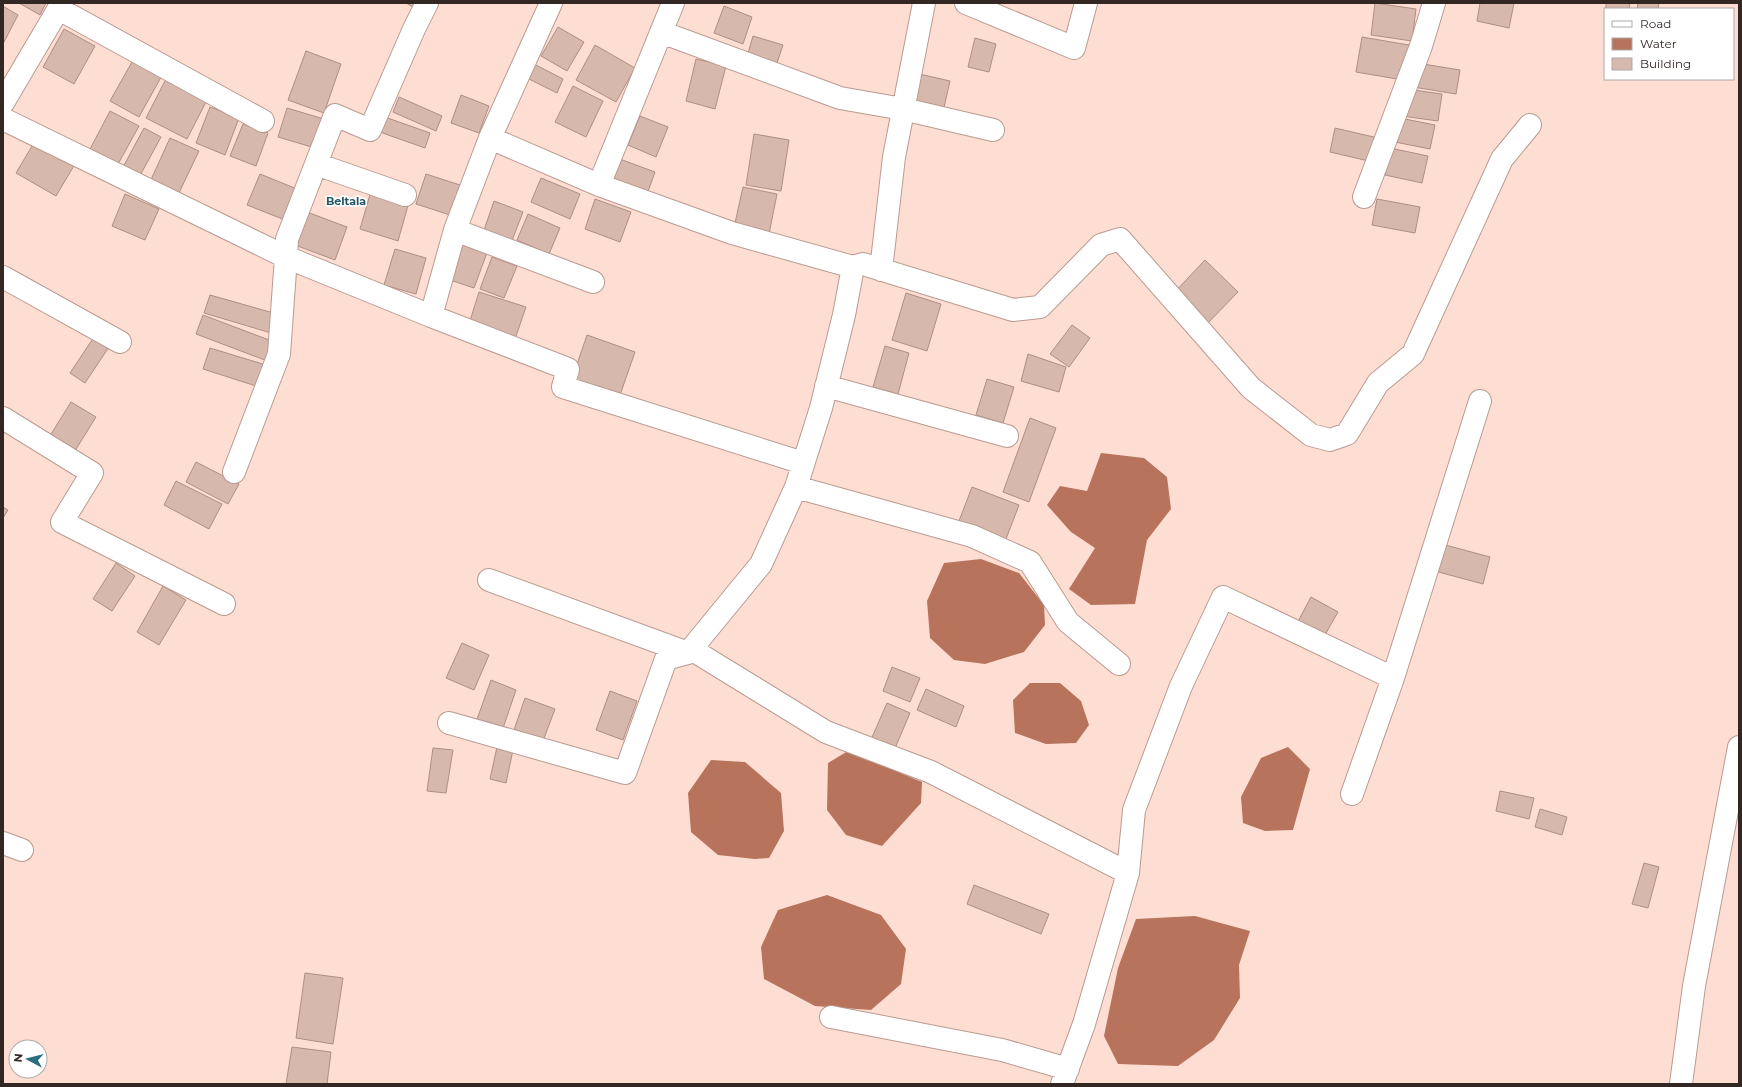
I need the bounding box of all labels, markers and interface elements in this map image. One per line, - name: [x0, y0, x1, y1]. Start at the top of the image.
- legend: [1604, 8, 1734, 80]
- text: Road: [1640, 16, 1671, 31]
- text: Water: [1640, 36, 1677, 51]
- text: Building: [1640, 56, 1691, 71]
- district label: Beltala: [326, 194, 366, 208]
- north arrow: [8, 1039, 48, 1079]
- text: N: [11, 1053, 26, 1063]

